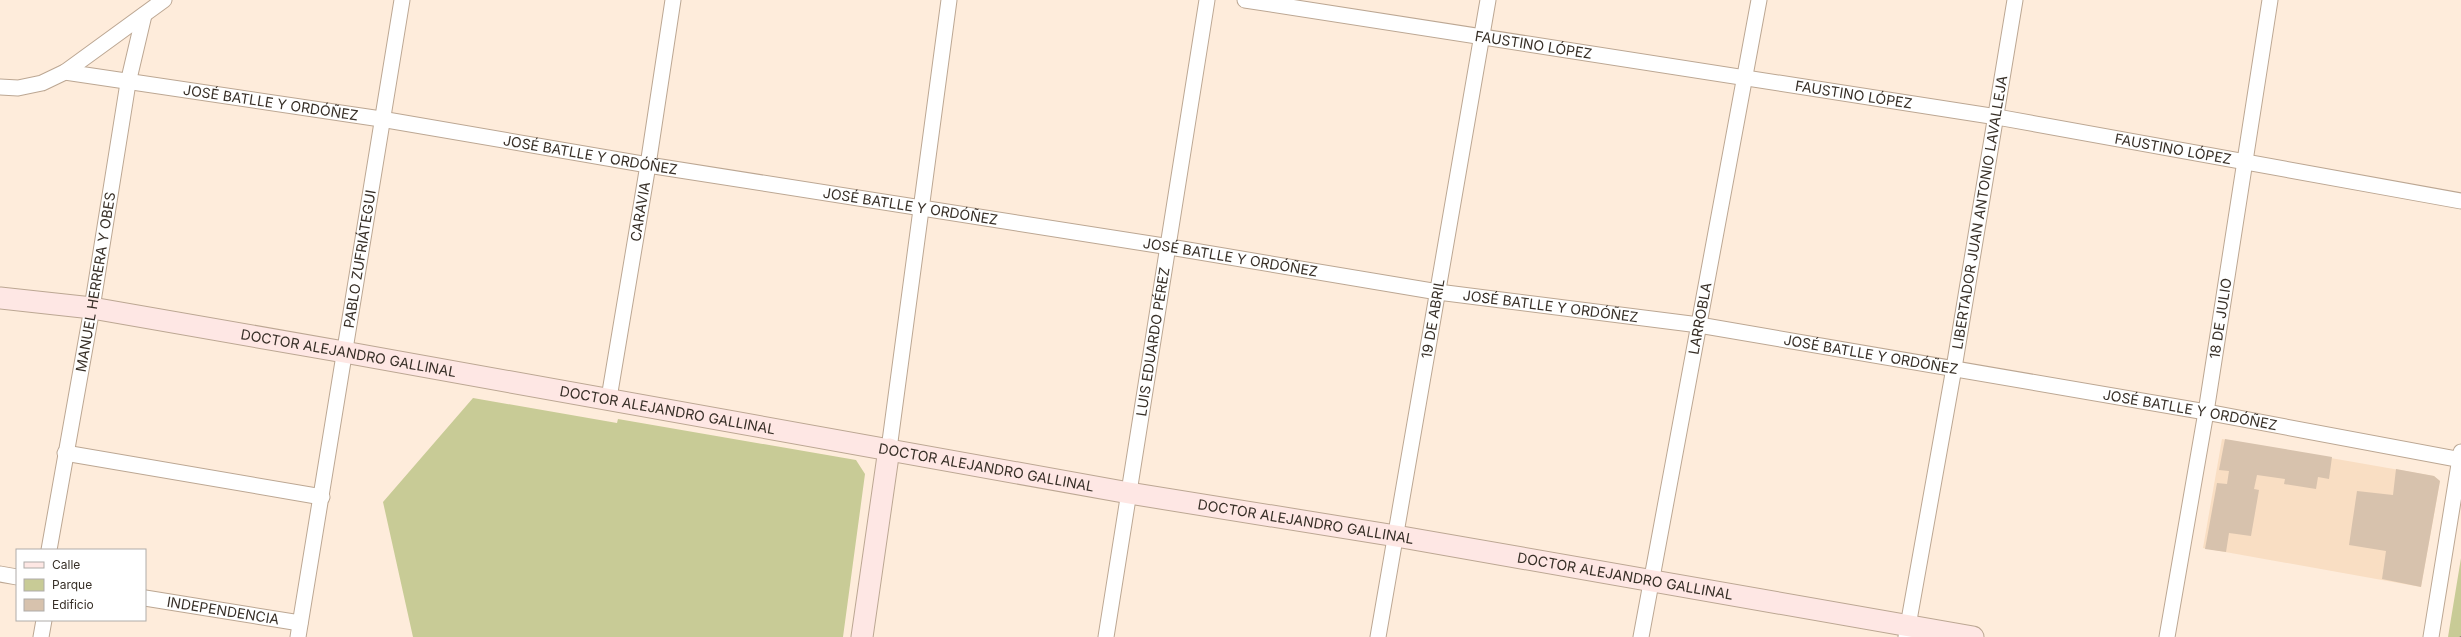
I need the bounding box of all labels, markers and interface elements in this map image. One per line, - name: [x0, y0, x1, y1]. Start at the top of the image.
- street label: FAUSTINO LÓPEZ: [1474, 27, 1593, 62]
- street label: LIBERTADOR JUAN ANTONIO LAVALLEJA: [1948, 74, 2010, 350]
- street label: FAUSTINO LÓPEZ: [1794, 77, 1913, 112]
- street label: JOSÉ BATLLE Y ORDÓÑEZ: [182, 81, 359, 124]
- street label: FAUSTINO LÓPEZ: [2113, 129, 2233, 167]
- street label: JOSÉ BATLLE Y ORDÓÑEZ: [502, 131, 679, 178]
- street label: CARAVIA: [626, 180, 653, 243]
- street label: JOSÉ BATLLE Y ORDÓÑEZ: [822, 184, 999, 228]
- street label: PABLO ZUFRIÁTEGUI: [340, 189, 379, 329]
- street label: MANUEL HERRERA Y OBES: [72, 191, 118, 373]
- street label: JOSÉ BATLLE Y ORDÓÑEZ: [1142, 234, 1319, 280]
- street label: LUIS EDUARDO PÉREZ: [1132, 266, 1173, 417]
- street label: 18 DE JULIO: [2205, 277, 2235, 360]
- street label: 19 DE ABRIL: [1417, 278, 1448, 360]
- street label: LARROBLA: [1685, 281, 1715, 356]
- street label: JOSÉ BATLLE Y ORDÓÑEZ: [1462, 286, 1639, 325]
- street label: DOCTOR ALEJANDRO GALLINAL: [239, 325, 458, 380]
- street label: JOSÉ BATLLE Y ORDÓÑEZ: [1782, 331, 1959, 377]
- street label: DOCTOR ALEJANDRO GALLINAL: [558, 382, 777, 437]
- street label: JOSÉ BATLLE Y ORDÓÑEZ: [2102, 385, 2279, 433]
- street label: DOCTOR ALEJANDRO GALLINAL: [877, 439, 1096, 495]
- street label: DOCTOR ALEJANDRO GALLINAL: [1197, 495, 1415, 547]
- street label: DOCTOR ALEJANDRO GALLINAL: [1516, 548, 1734, 603]
- legend: [16, 549, 146, 621]
- text: Calle: [52, 557, 80, 572]
- text: Parque: [52, 577, 92, 592]
- street label: INDEPENDENCIA: [166, 593, 281, 628]
- text: Edificio: [52, 597, 94, 612]

